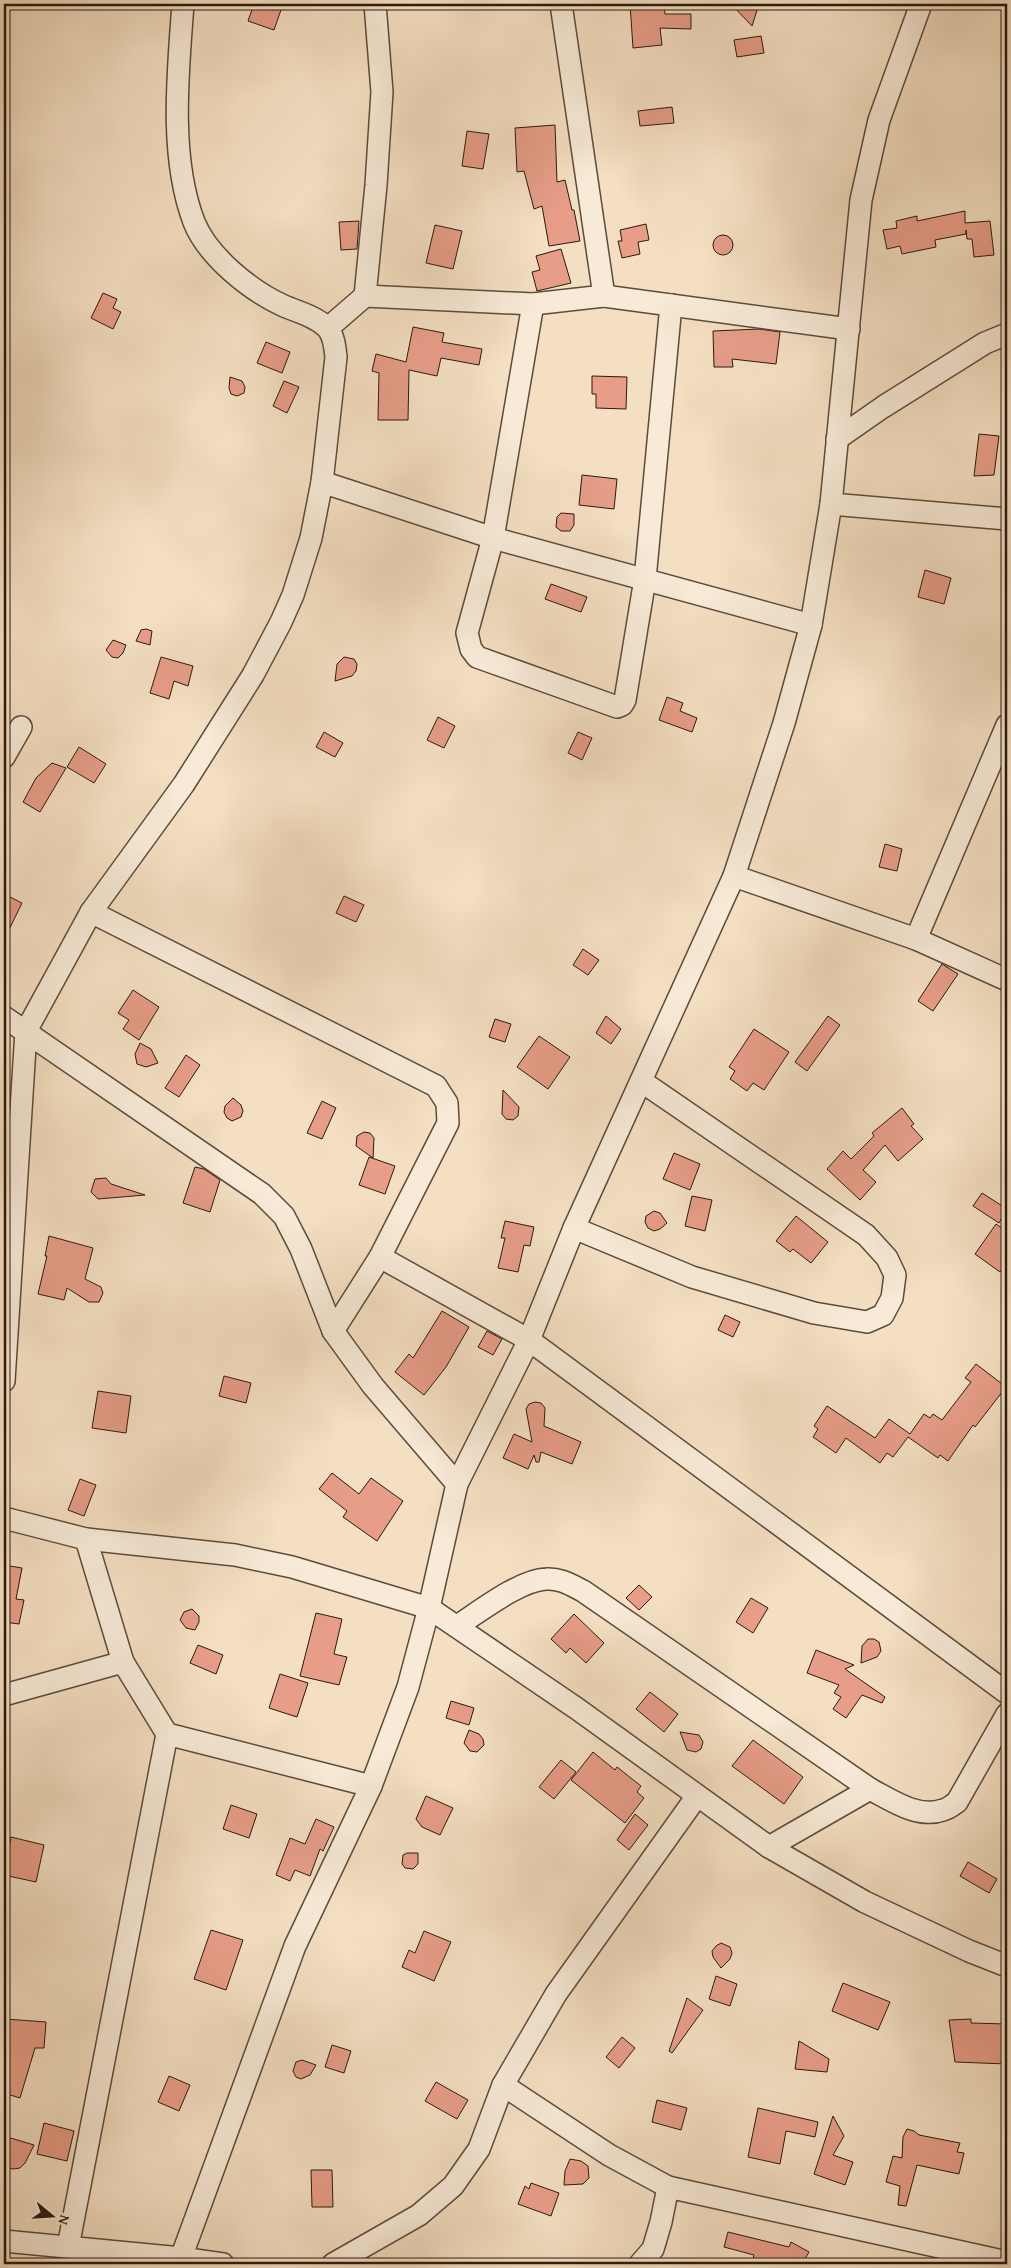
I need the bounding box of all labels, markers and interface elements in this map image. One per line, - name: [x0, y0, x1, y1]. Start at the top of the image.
- north arrow: [28, 2190, 78, 2240]
- text: N: [53, 2212, 75, 2228]

